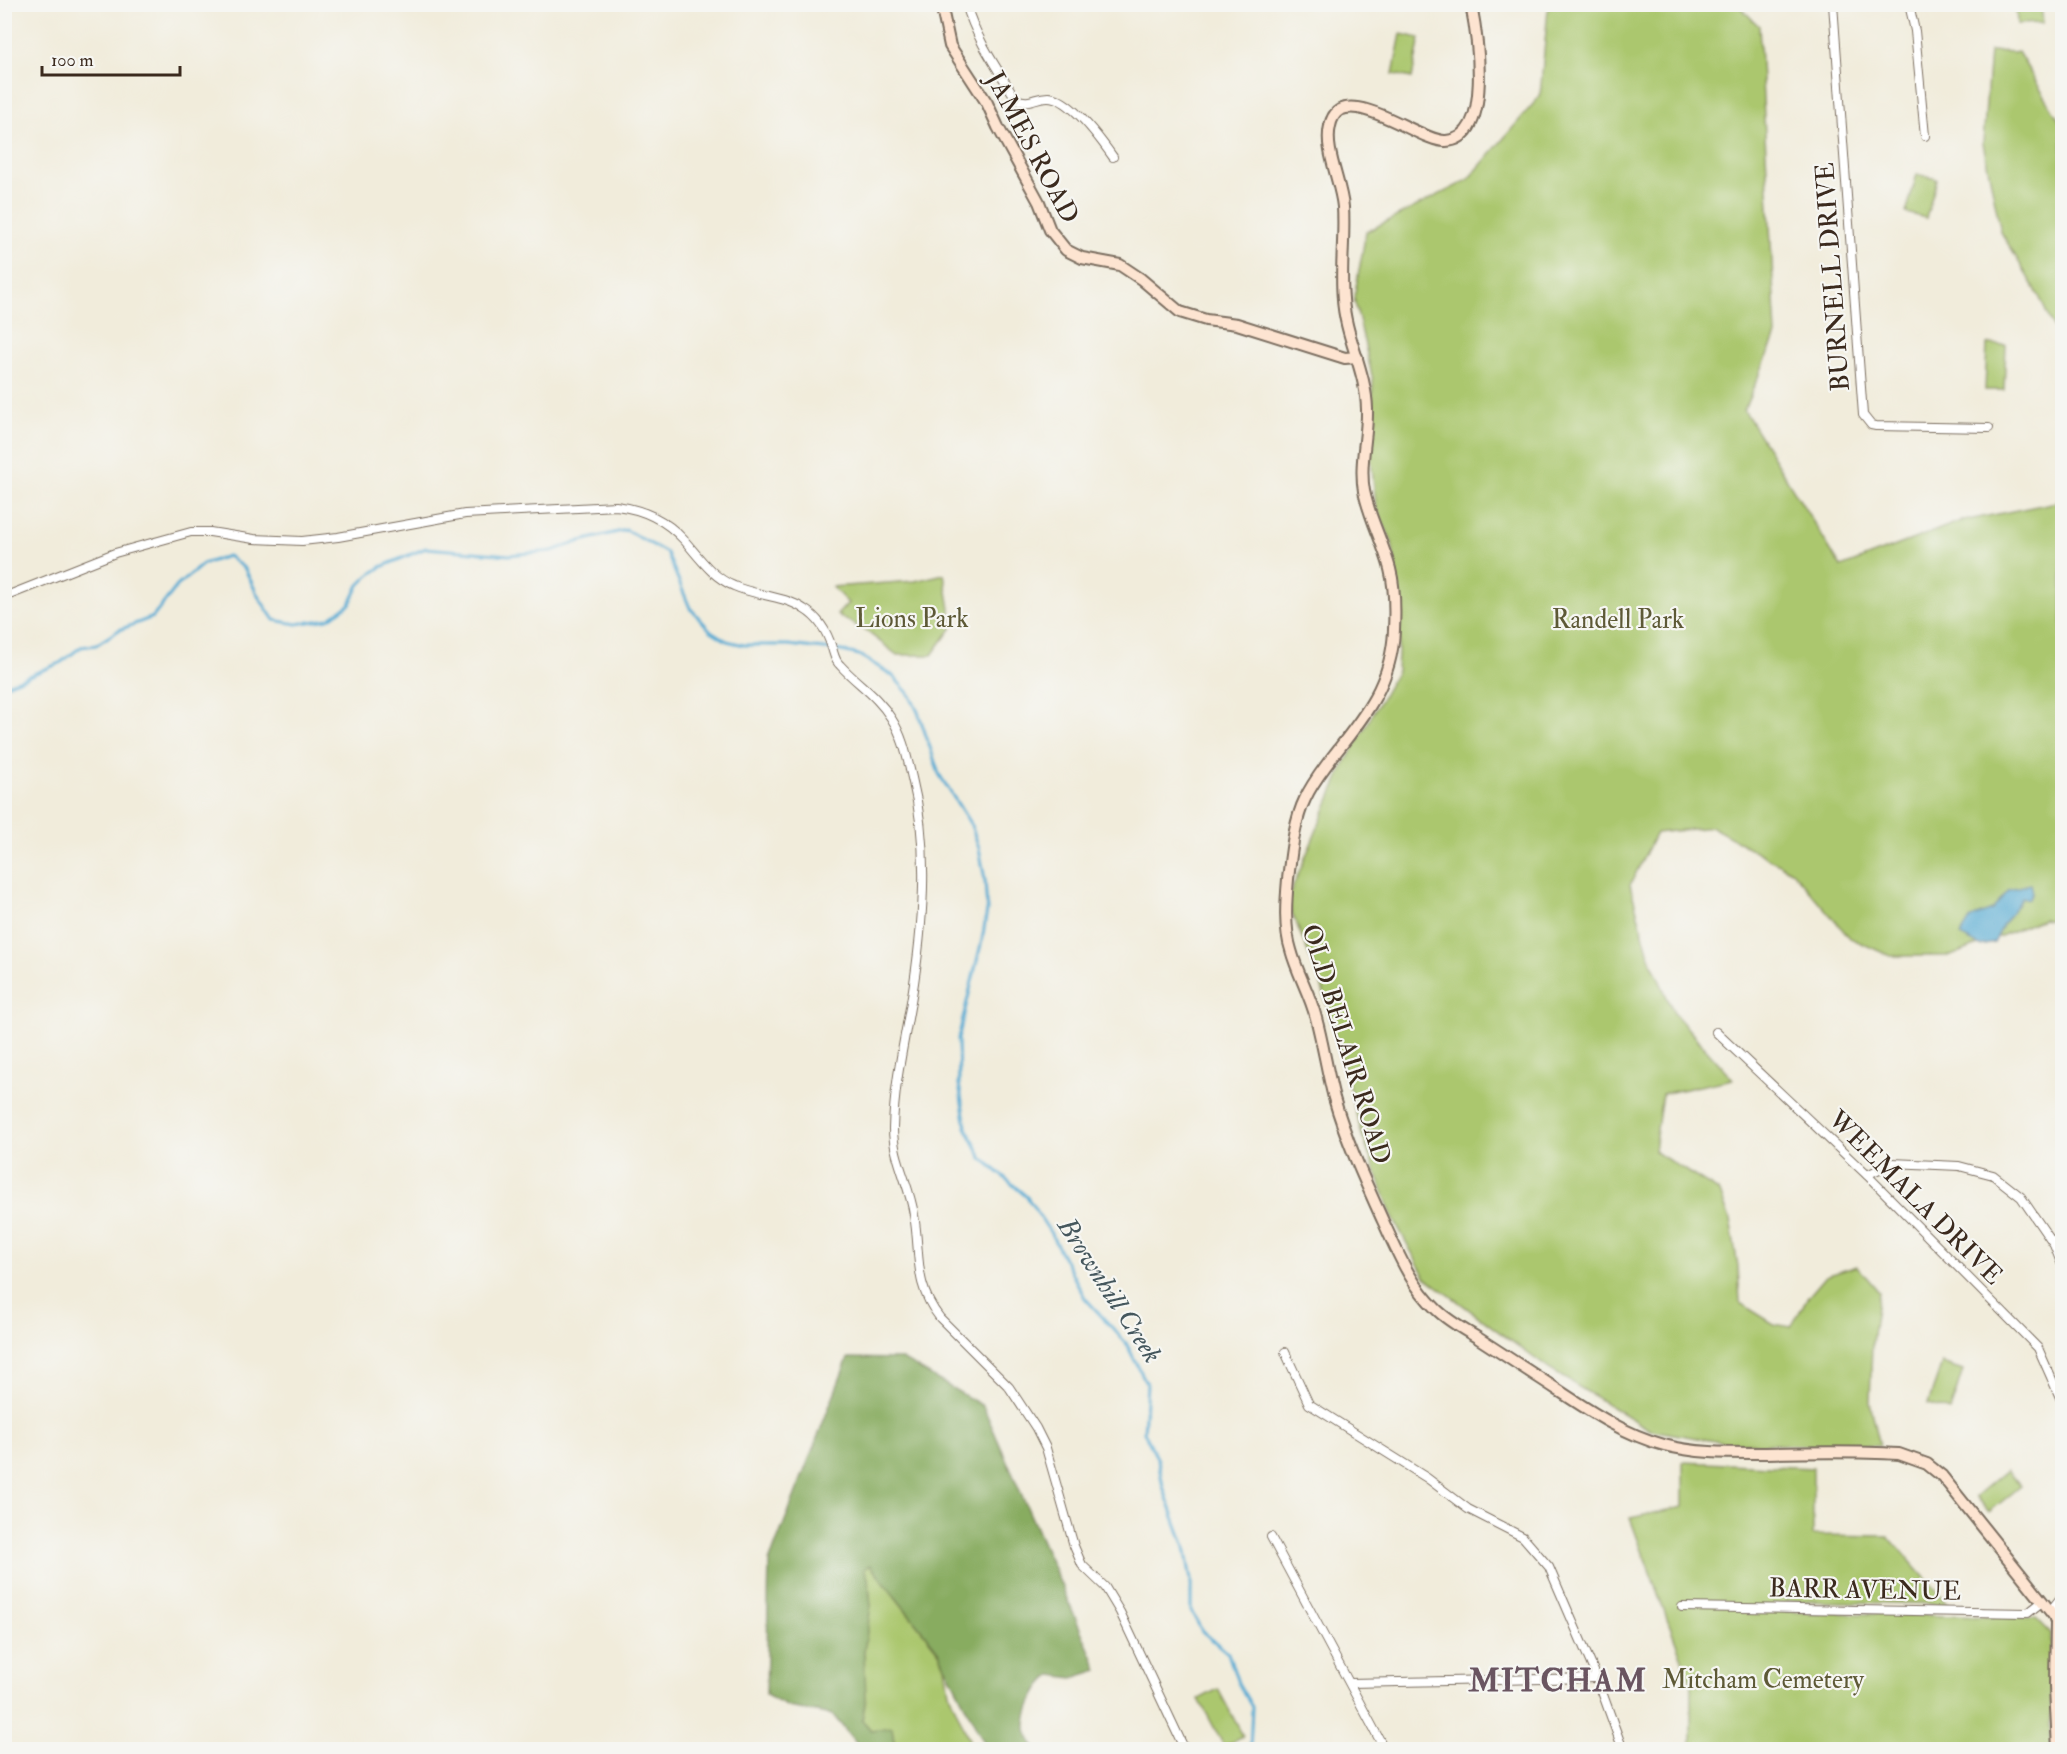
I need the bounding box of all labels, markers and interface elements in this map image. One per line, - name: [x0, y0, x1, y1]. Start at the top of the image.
- scale bar: [42, 39, 180, 77]
- text: 100 m: [51, 49, 94, 72]
- street label: JAMES ROAD: [978, 65, 1086, 229]
- street label: BURNELL DRIVE: [1809, 161, 1857, 392]
- park label: Lions Park: [855, 603, 969, 635]
- park label: Randell Park: [1552, 604, 1685, 636]
- street label: OLD BELAIR ROAD: [1294, 921, 1398, 1168]
- street label: WEEMALA DRIVE: [1821, 1103, 2009, 1292]
- water label: Brownhill Creek: [1049, 1210, 1169, 1369]
- street label: BARR AVENUE: [1769, 1572, 1961, 1608]
- district label: MITCHAM: [1467, 1661, 1648, 1701]
- park label: Mitcham Cemetery: [1662, 1664, 1865, 1696]

